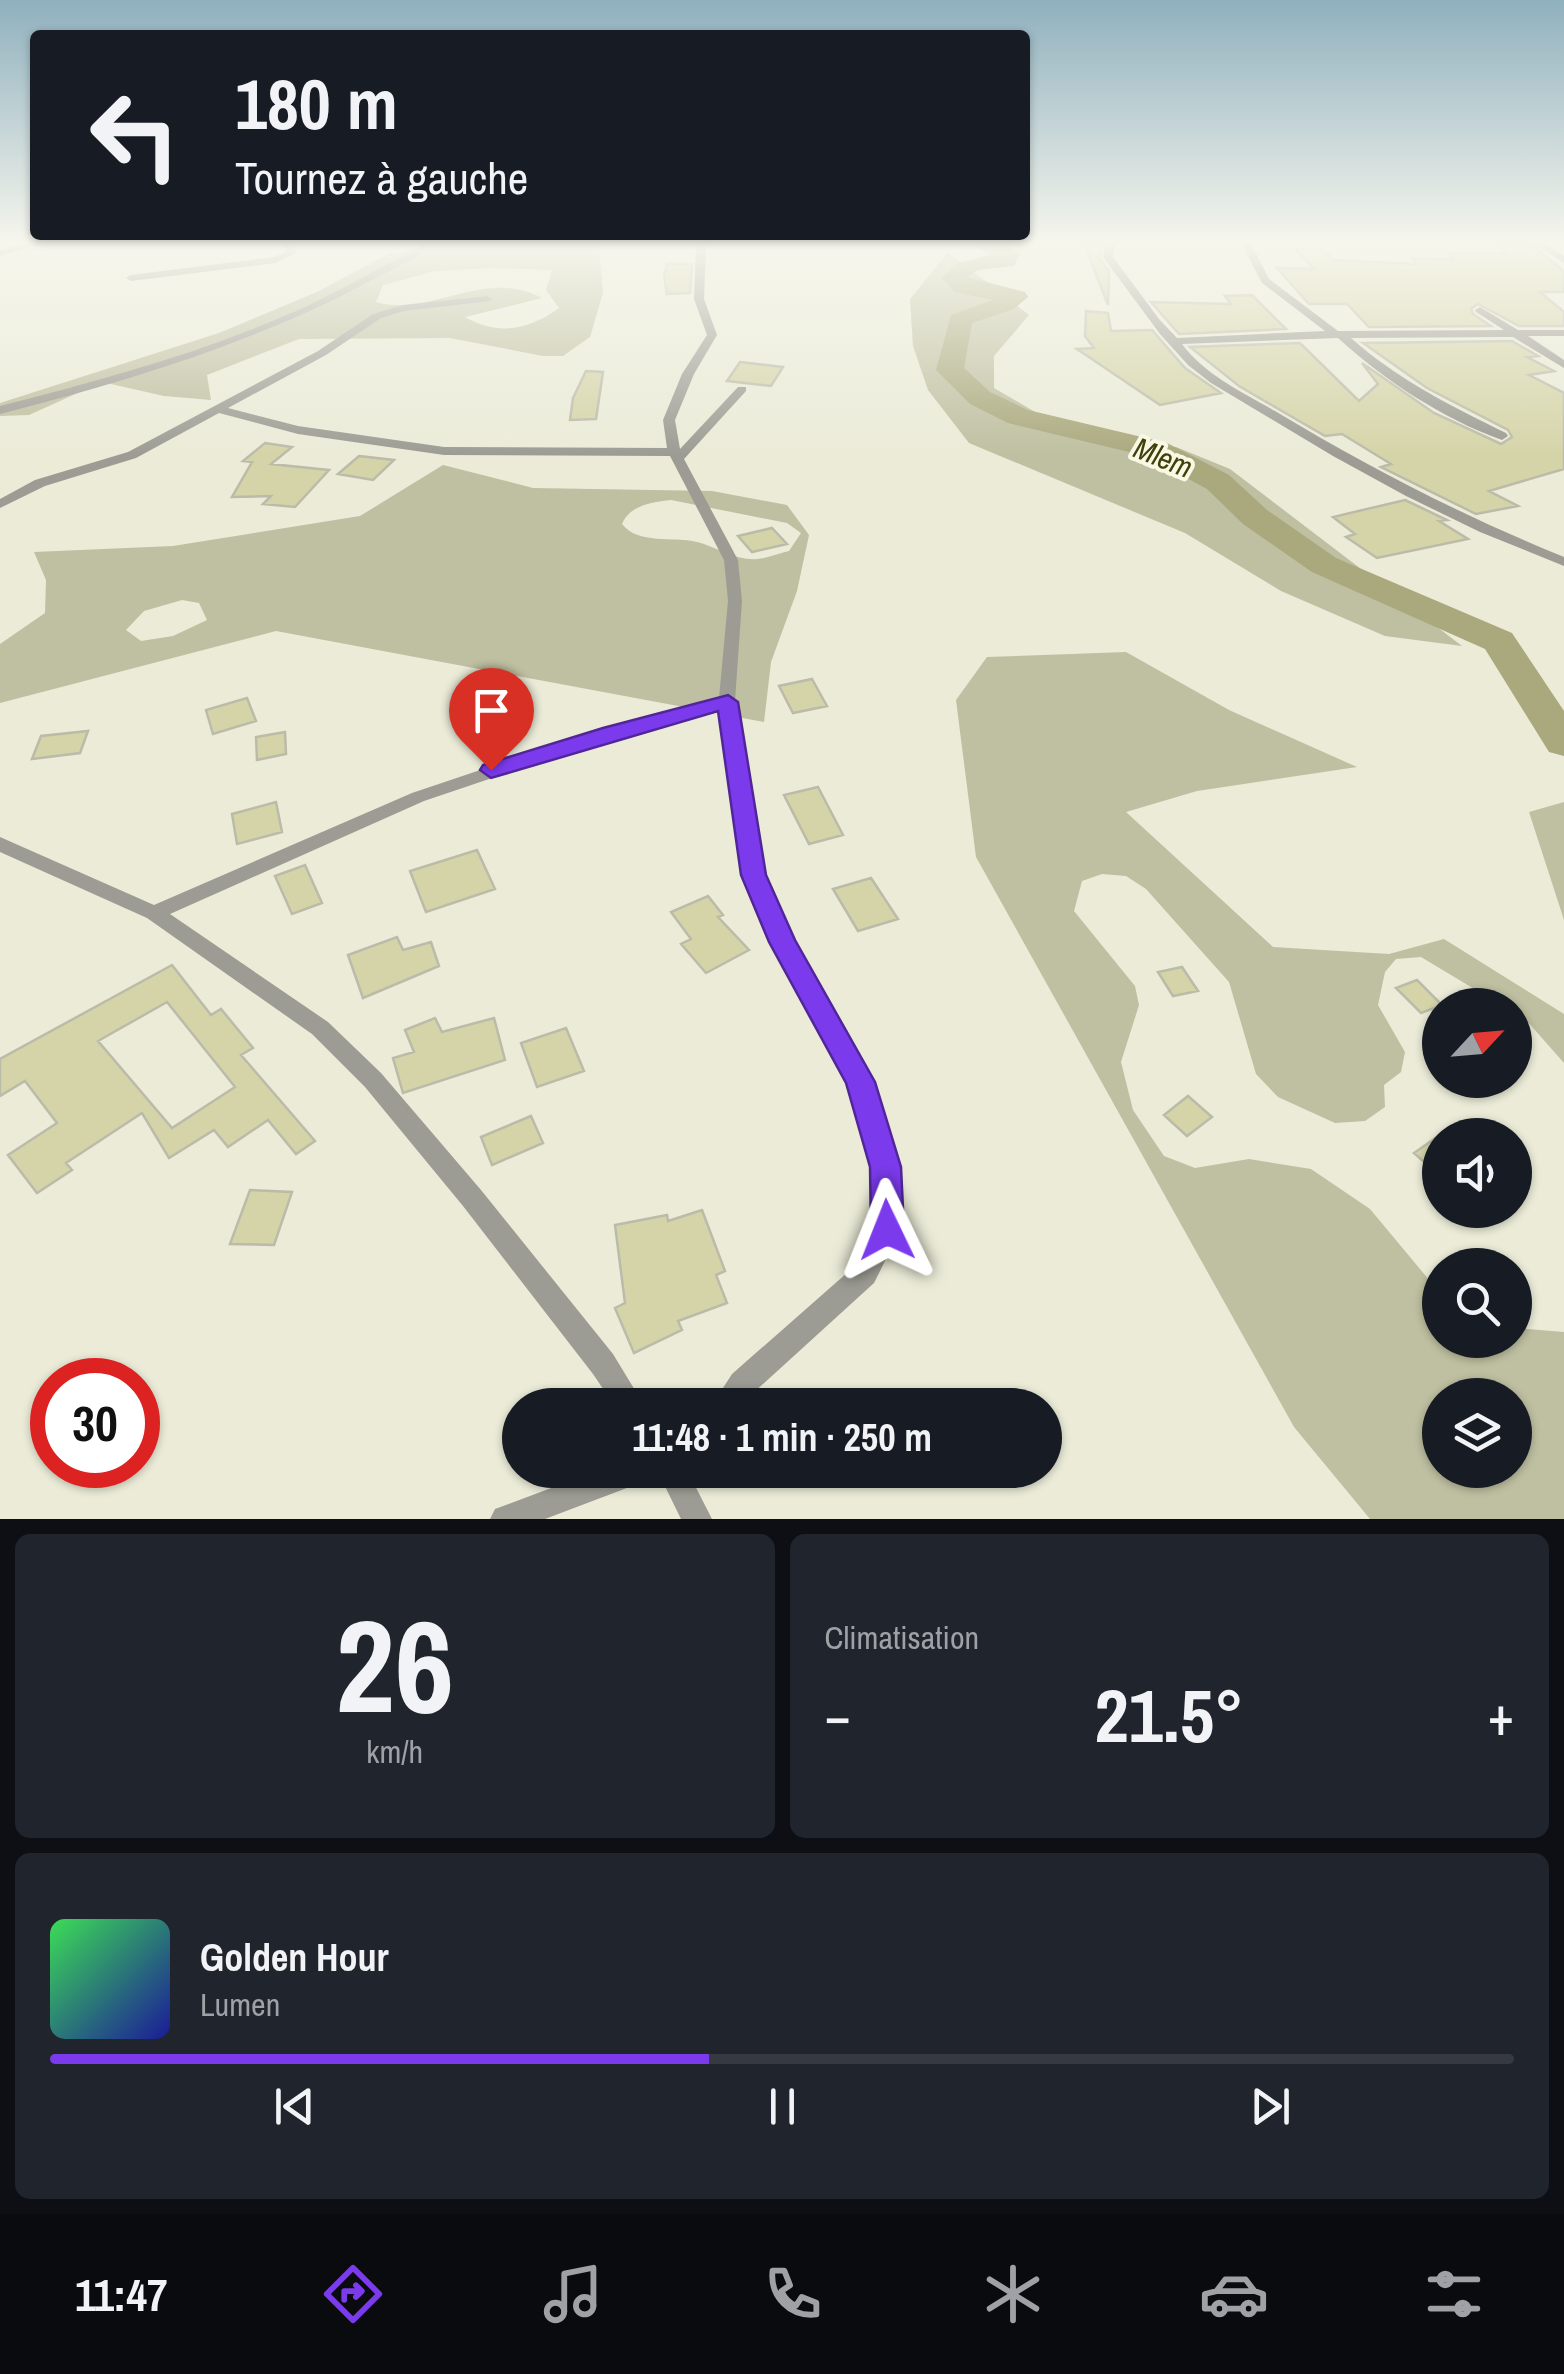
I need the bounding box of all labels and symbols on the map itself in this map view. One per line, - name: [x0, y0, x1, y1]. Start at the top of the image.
- water label: Mlem: [1128, 427, 1199, 487]
- pin: [449, 668, 534, 771]
- north arrow: [1422, 988, 1532, 1098]
- position arrow: [835, 1178, 939, 1282]
- speed limit sign: 30: [30, 1358, 160, 1488]

